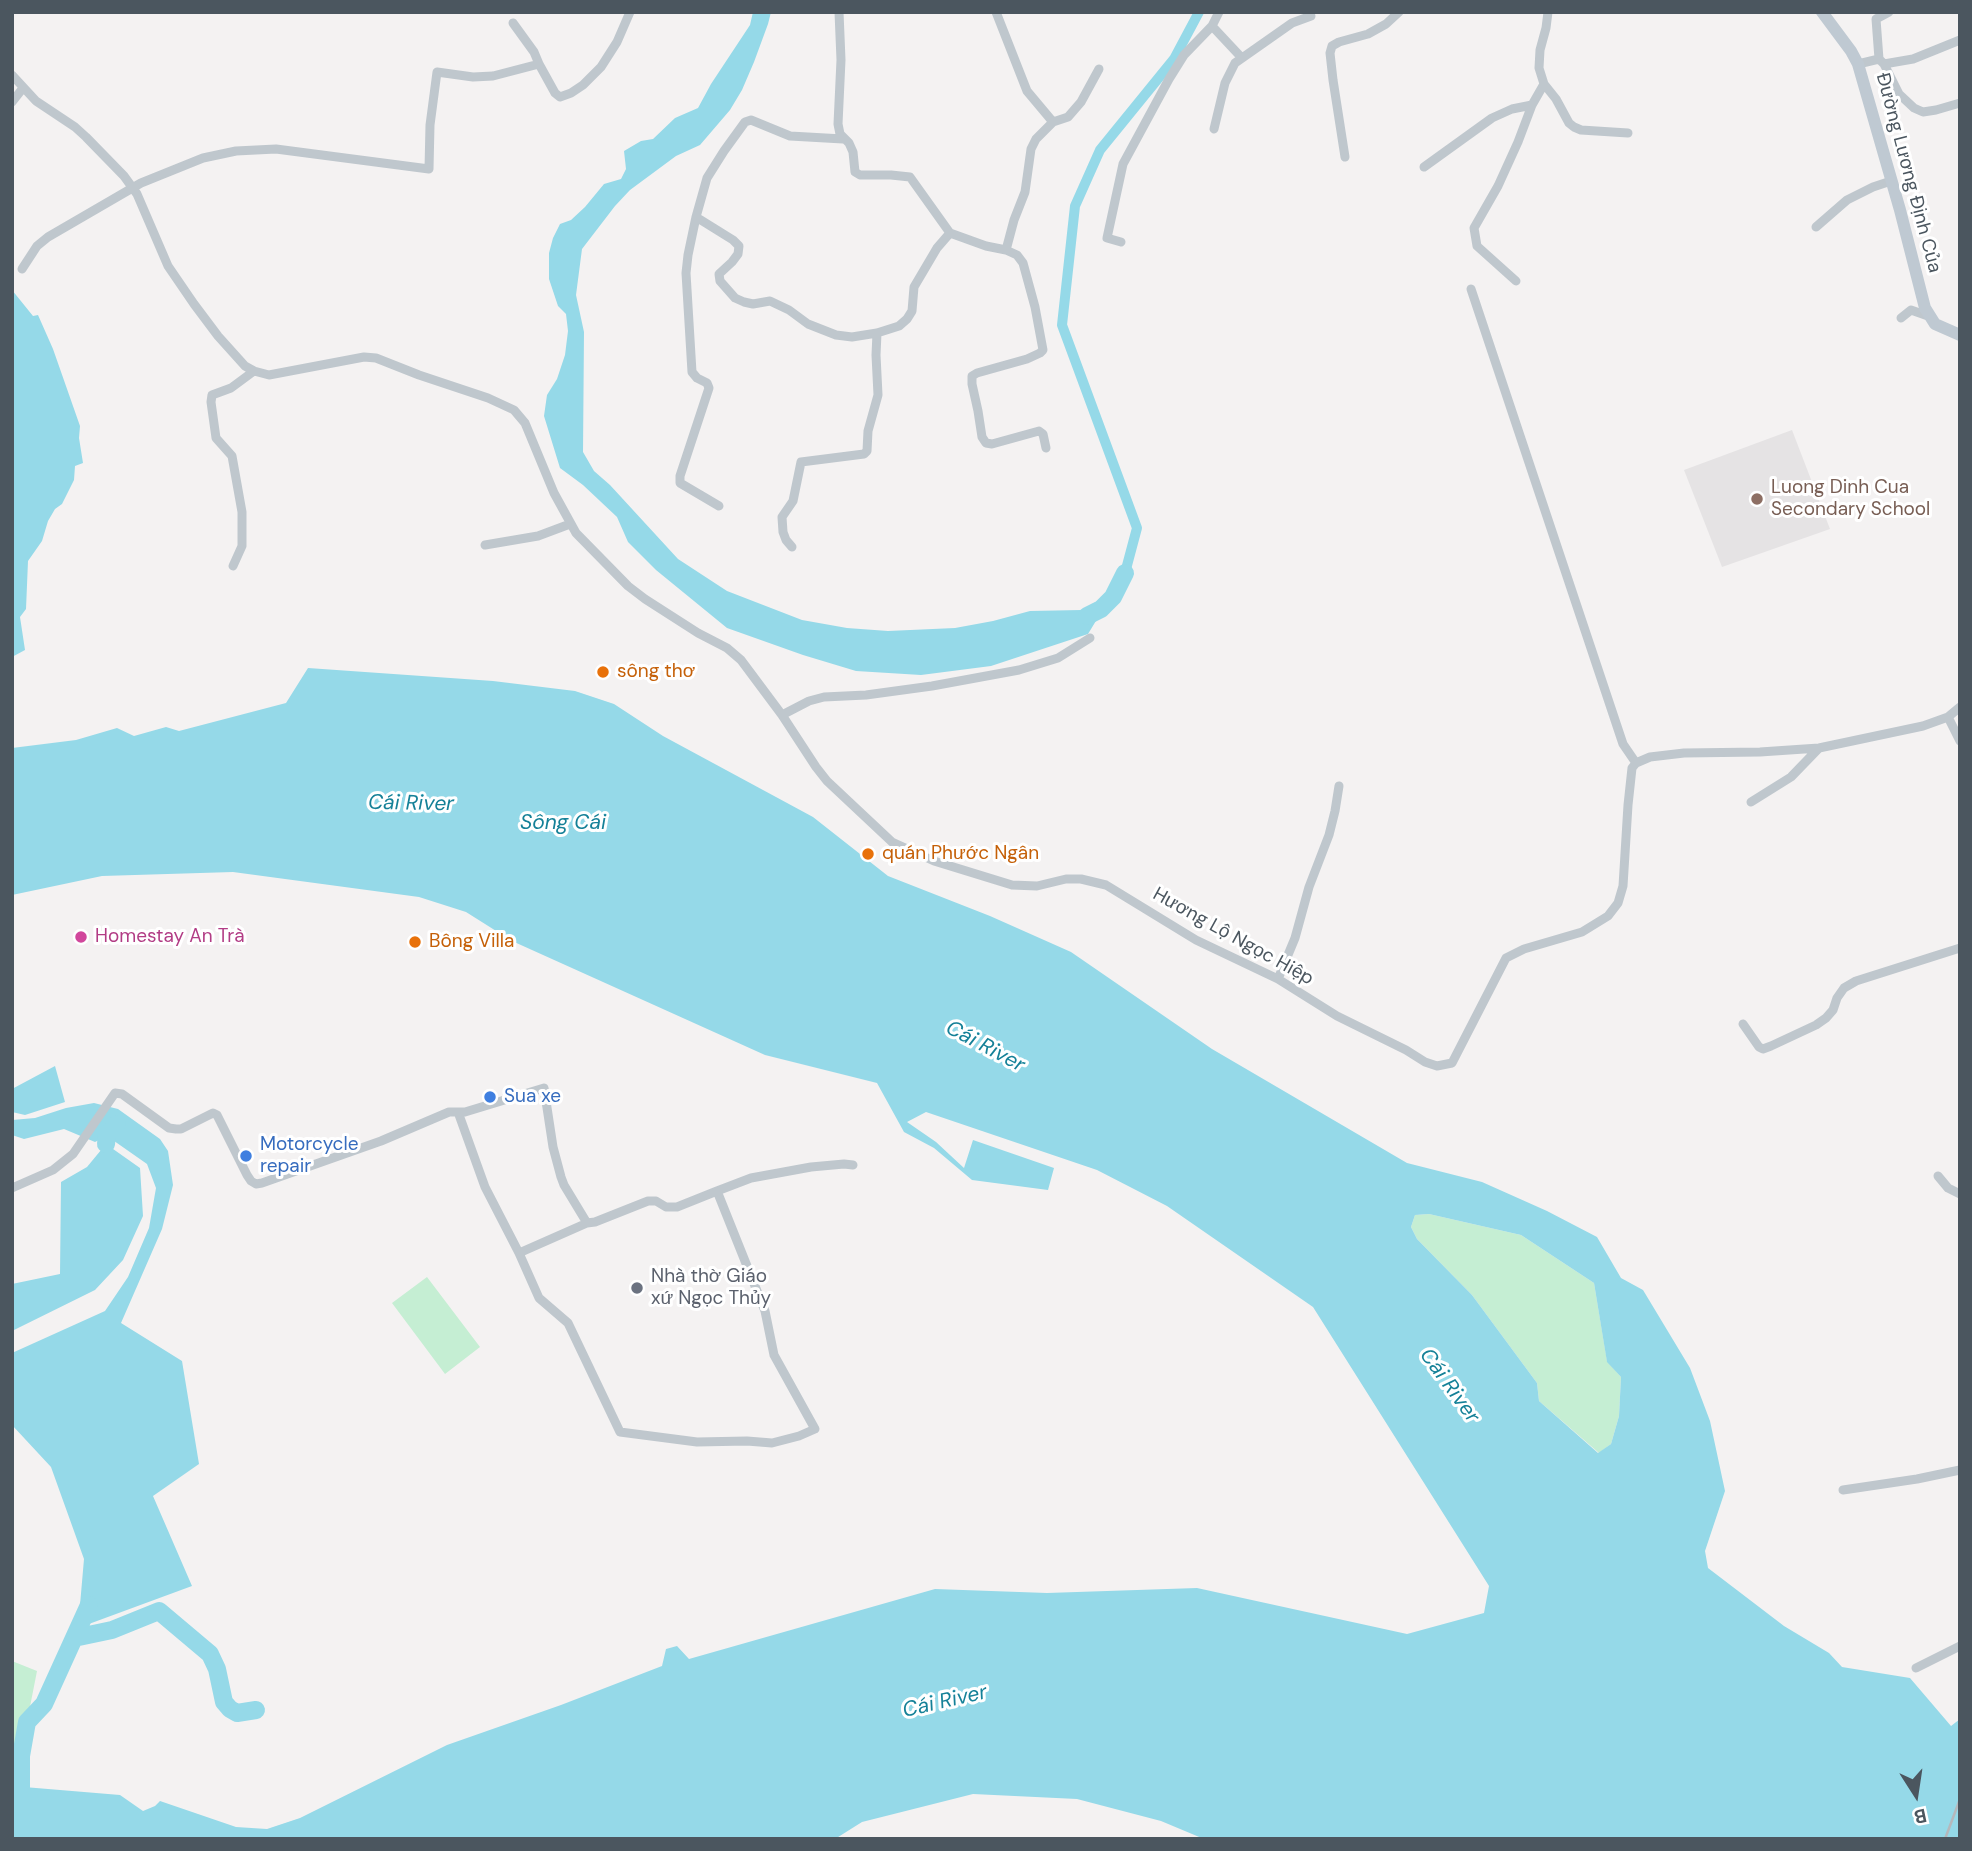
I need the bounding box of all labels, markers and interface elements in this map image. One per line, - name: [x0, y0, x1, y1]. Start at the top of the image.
- street label: Đường Lương Định Của: [1870, 71, 1946, 275]
- place label: Luong Dinh Cua Secondary School: [1771, 477, 1930, 521]
- marker: Luong Dinh Cua Secondary School: [1749, 491, 1765, 507]
- place label: sông thơ: [617, 661, 695, 683]
- marker: sông thơ: [595, 664, 611, 680]
- water label: Cái River: [368, 791, 454, 817]
- water label: Sông Cái: [520, 810, 606, 836]
- place label: quán Phước Ngân: [882, 843, 1039, 865]
- marker: quán Phước Ngân: [860, 846, 876, 862]
- street label: Hương Lộ Ngọc Hiệp: [1149, 883, 1317, 991]
- place label: Homestay An Trà: [95, 926, 245, 948]
- marker: Homestay An Trà: [73, 929, 89, 945]
- place label: Bông Villa: [429, 931, 514, 953]
- marker: Bông Villa: [407, 934, 423, 950]
- water label: Cái River: [941, 1016, 1029, 1078]
- place label: Sua xe: [504, 1086, 561, 1108]
- marker: Sua xe: [482, 1089, 498, 1105]
- place label: Motorcycle repair: [260, 1134, 358, 1178]
- marker: Motorcycle repair: [238, 1148, 254, 1164]
- place label: Nhà thờ Giáo xứ Ngọc Thủy: [651, 1266, 771, 1310]
- marker: Nhà thờ Giáo xứ Ngọc Thủy: [629, 1280, 645, 1296]
- water label: Cái River: [1414, 1344, 1484, 1428]
- water label: Cái River: [900, 1680, 990, 1724]
- north arrow: [1881, 1760, 1951, 1830]
- text: B: [1912, 1803, 1929, 1830]

